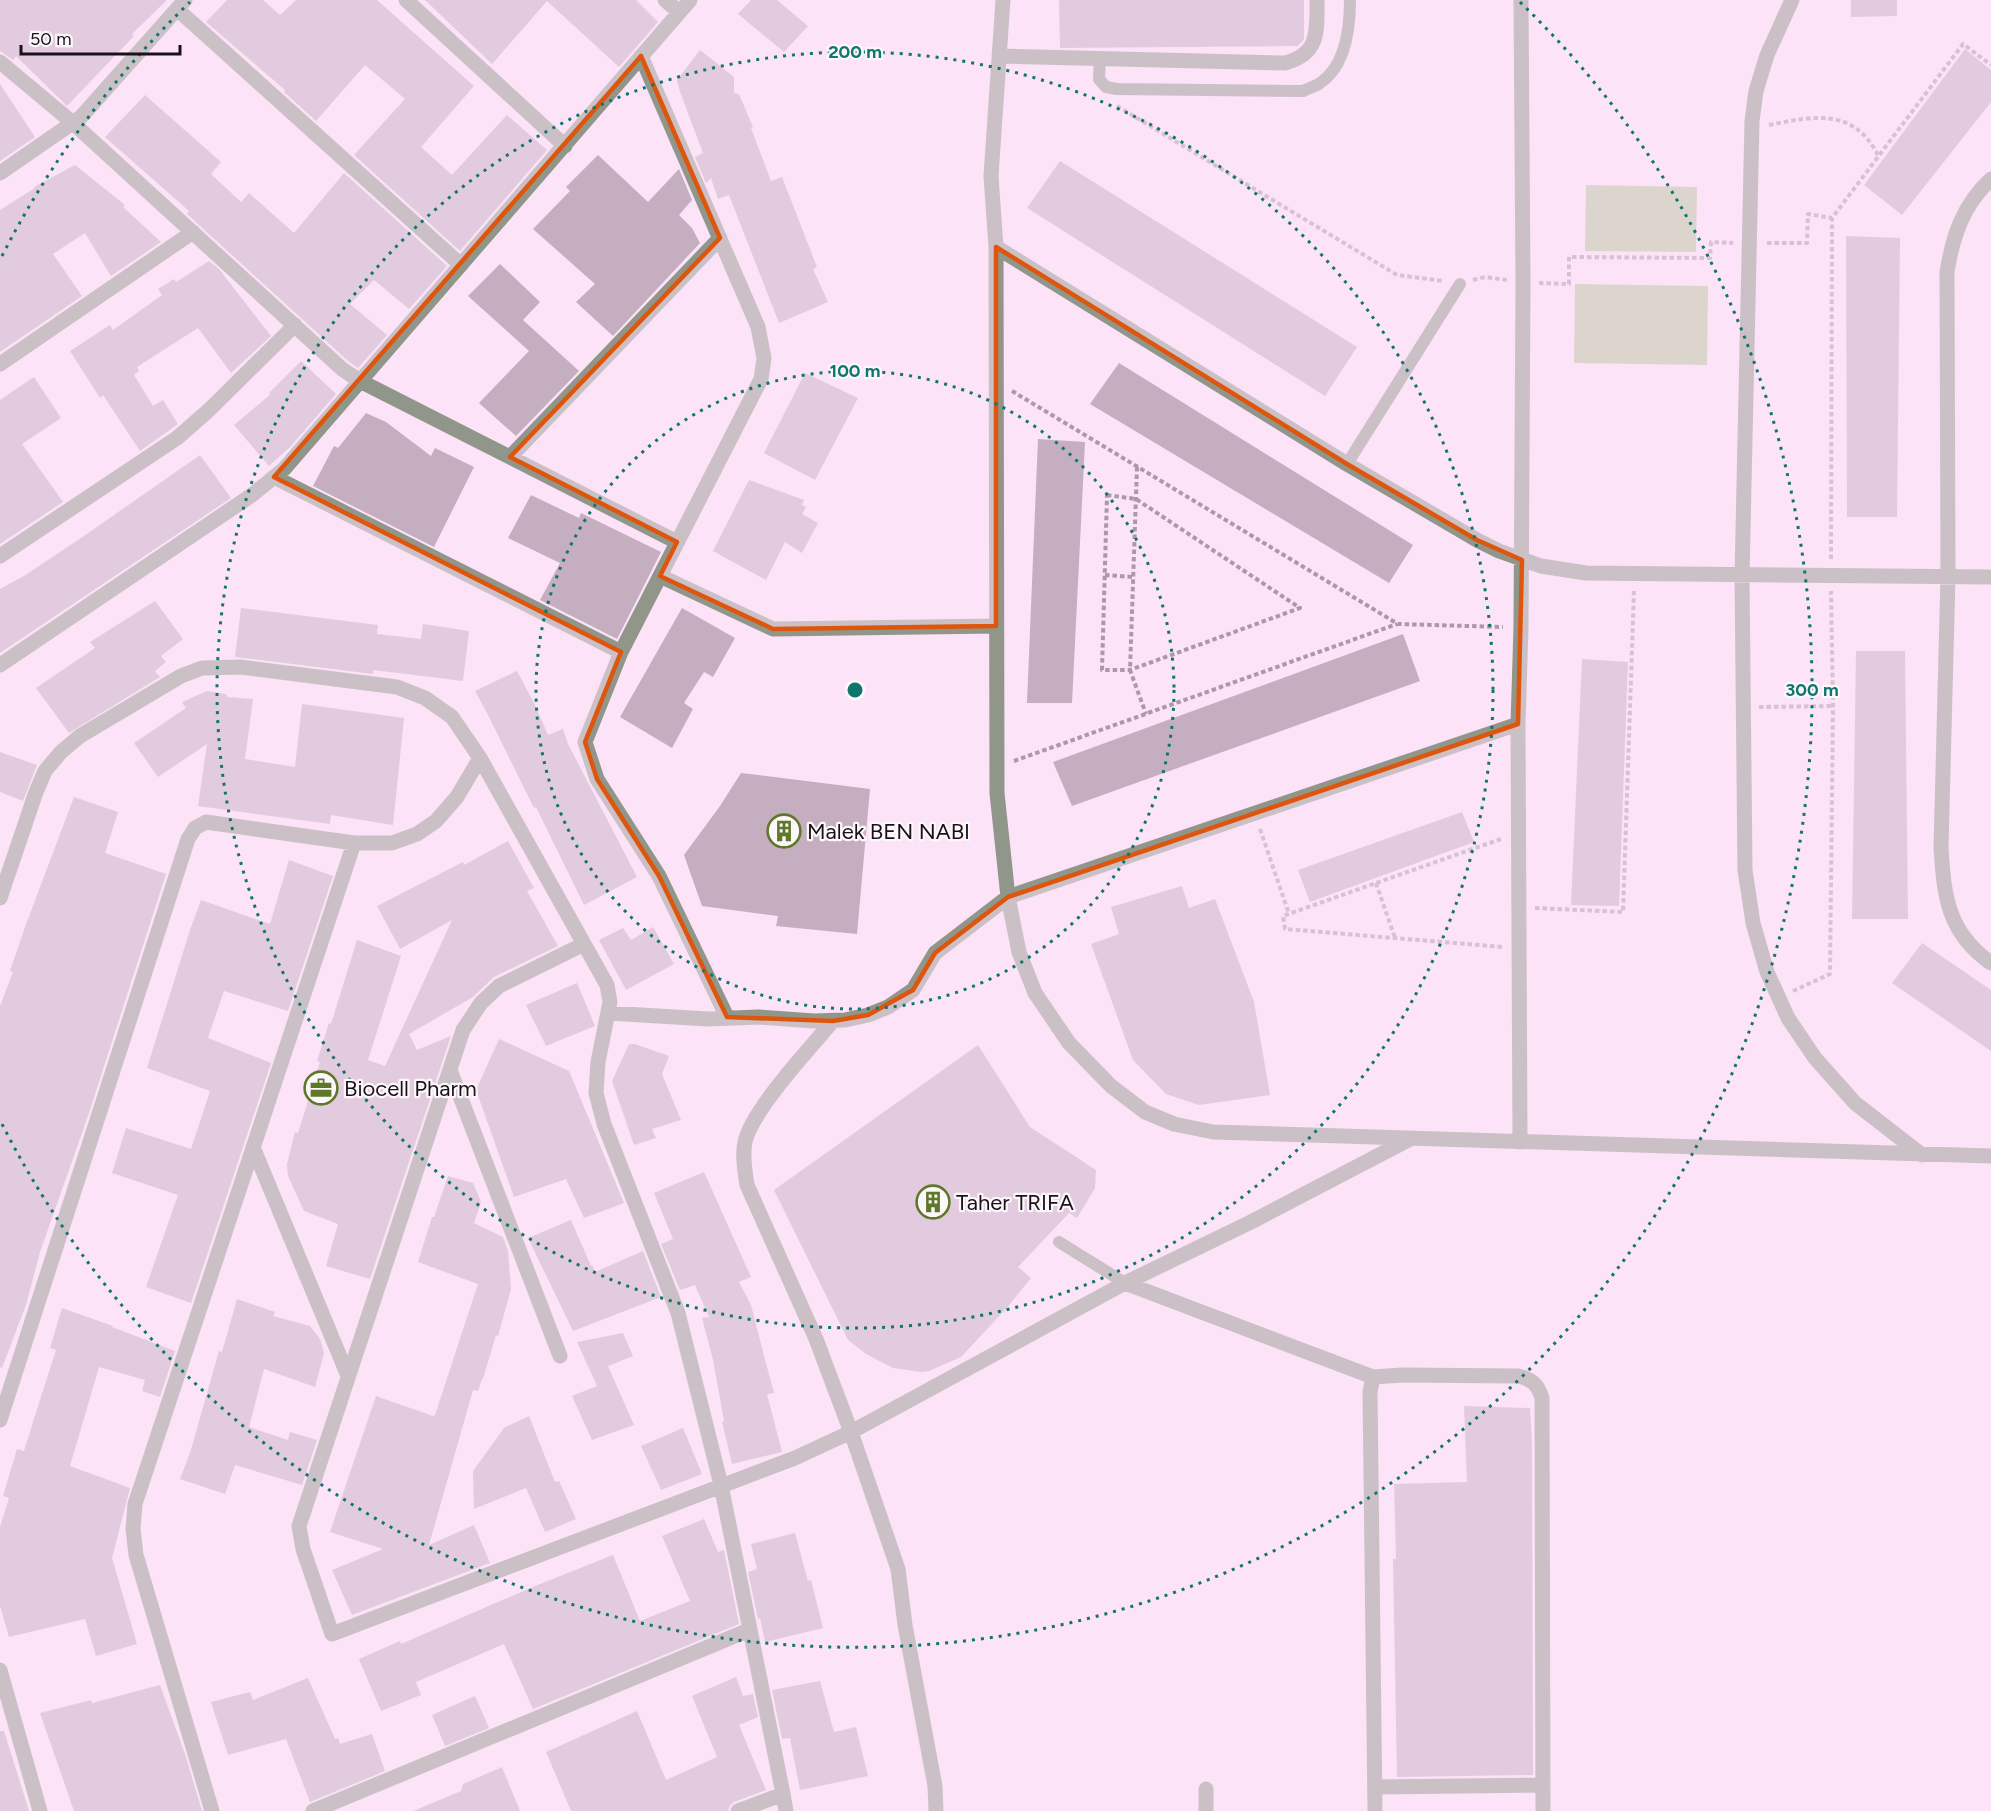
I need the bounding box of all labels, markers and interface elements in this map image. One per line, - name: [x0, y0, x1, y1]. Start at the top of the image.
- scale bar: [21, 18, 180, 56]
- text: 50 m: [30, 28, 72, 50]
- text: 200 m: [828, 41, 882, 63]
- text: 100 m: [830, 360, 880, 382]
- text: 300 m: [1785, 679, 1839, 701]
- centre of rings: [845, 680, 865, 700]
- building icon: Malek BEN NABI: [766, 813, 802, 849]
- place label: Malek BEN NABI: [807, 818, 970, 845]
- office icon: Biocell Pharm: [303, 1070, 339, 1106]
- place label: Biocell Pharm: [344, 1075, 477, 1102]
- building icon: Taher TRIFA: [915, 1184, 951, 1220]
- place label: Taher TRIFA: [956, 1189, 1074, 1216]

